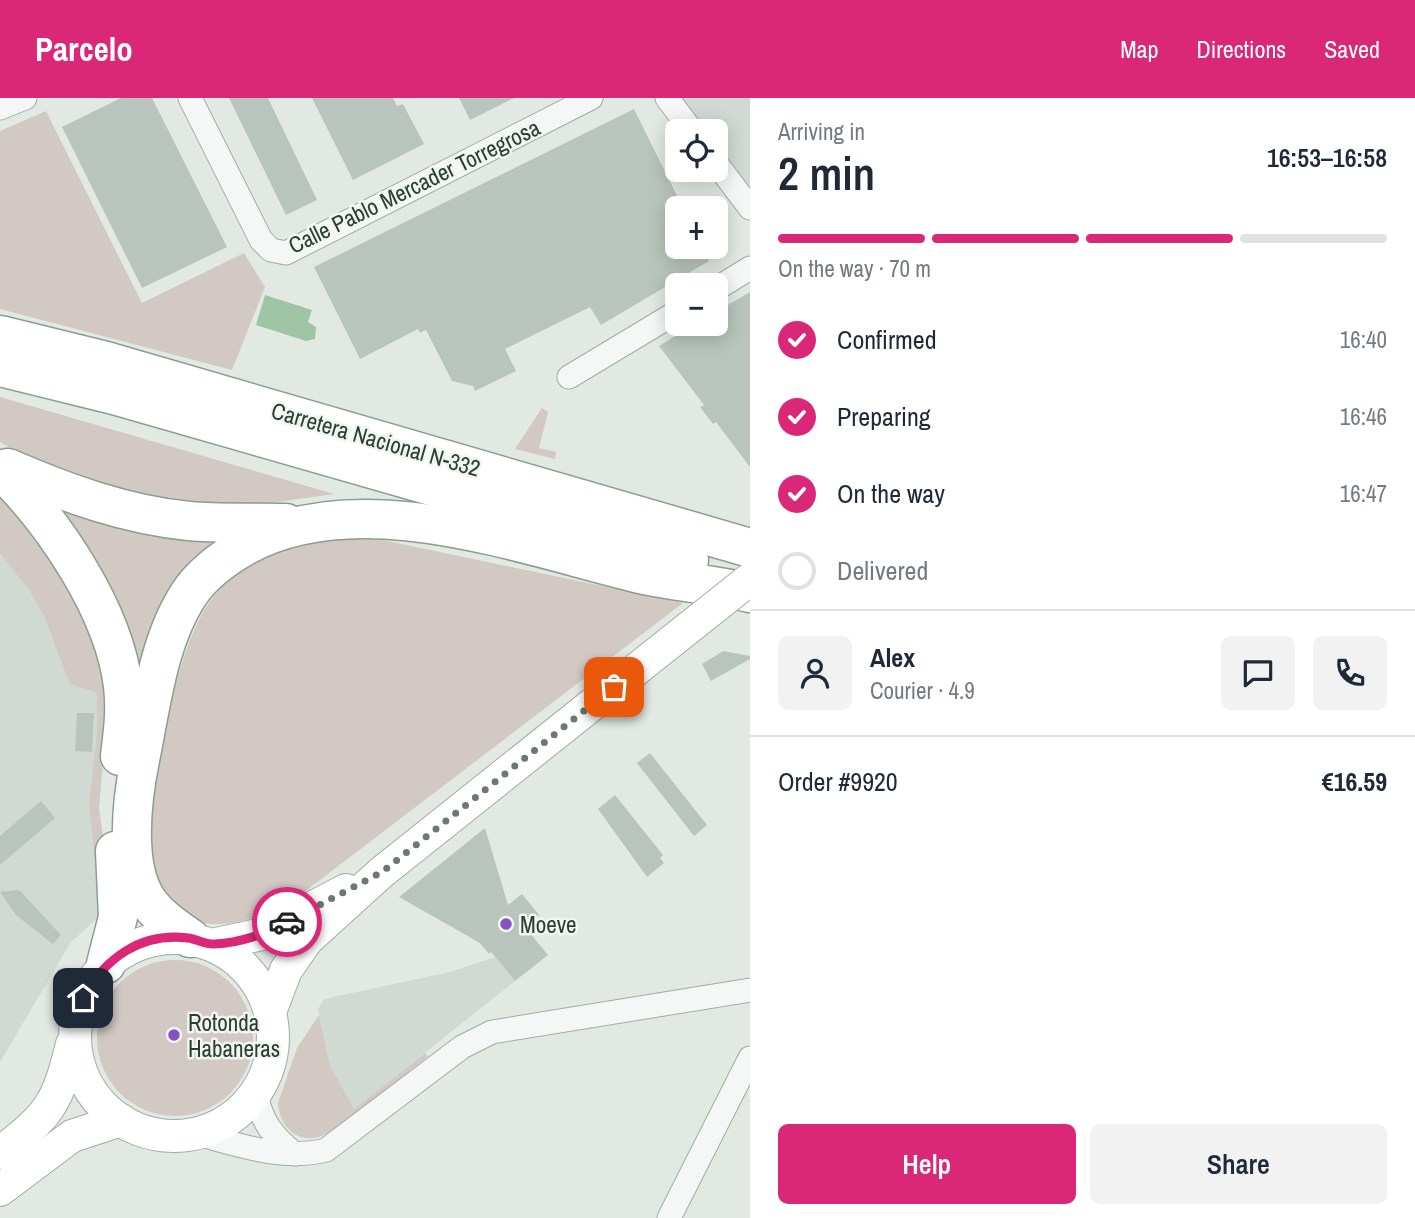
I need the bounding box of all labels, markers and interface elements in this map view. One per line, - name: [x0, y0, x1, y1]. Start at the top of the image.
- text: Parcelo: [35, 27, 133, 71]
- text: Map: [1120, 33, 1158, 65]
- text: Directions: [1196, 33, 1286, 65]
- text: Saved: [1324, 33, 1380, 65]
- street label: Calle Pablo Mercader Torregrosa: [283, 111, 545, 261]
- text: Arriving in: [778, 116, 865, 147]
- map controls: [665, 119, 728, 336]
- button: locate: [665, 119, 728, 182]
- text: 16:53–16:58: [1267, 140, 1387, 175]
- text: 2 min: [778, 142, 875, 204]
- button: +: [665, 196, 728, 259]
- text: On the way · 70 m: [778, 253, 931, 284]
- button: −: [665, 273, 728, 336]
- icon: check: [778, 321, 816, 359]
- text: Confirmed: [837, 322, 937, 357]
- text: 16:40: [1340, 324, 1387, 355]
- street label: Carretera Nacional N-332: [268, 394, 484, 484]
- icon: check: [778, 398, 816, 436]
- text: Preparing: [837, 399, 931, 434]
- text: 16:46: [1340, 401, 1387, 432]
- icon: check: [778, 475, 816, 513]
- text: On the way: [837, 476, 945, 511]
- text: 16:47: [1340, 478, 1387, 509]
- text: Delivered: [837, 553, 928, 588]
- button: person: [778, 636, 852, 710]
- button: chat: [1221, 636, 1295, 710]
- button: phone: [1313, 636, 1387, 710]
- text: Alex: [870, 640, 915, 675]
- pin: [584, 657, 644, 717]
- icon: bag: [595, 668, 633, 706]
- text: Courier · 4.9: [870, 675, 975, 706]
- text: Order #9920: [778, 764, 898, 799]
- text: €16.59: [1322, 764, 1387, 799]
- courier: [252, 887, 322, 957]
- icon: car: [268, 903, 306, 941]
- place label: Moeve: [520, 909, 577, 940]
- marker: Moeve: [498, 916, 514, 932]
- pin: [53, 968, 113, 1028]
- icon: home: [64, 979, 102, 1017]
- place label: Rotonda Habaneras: [188, 1007, 280, 1064]
- marker: Rotonda Habaneras: [166, 1027, 182, 1043]
- button: Help: [778, 1124, 1076, 1204]
- button: Share: [1090, 1124, 1387, 1204]

